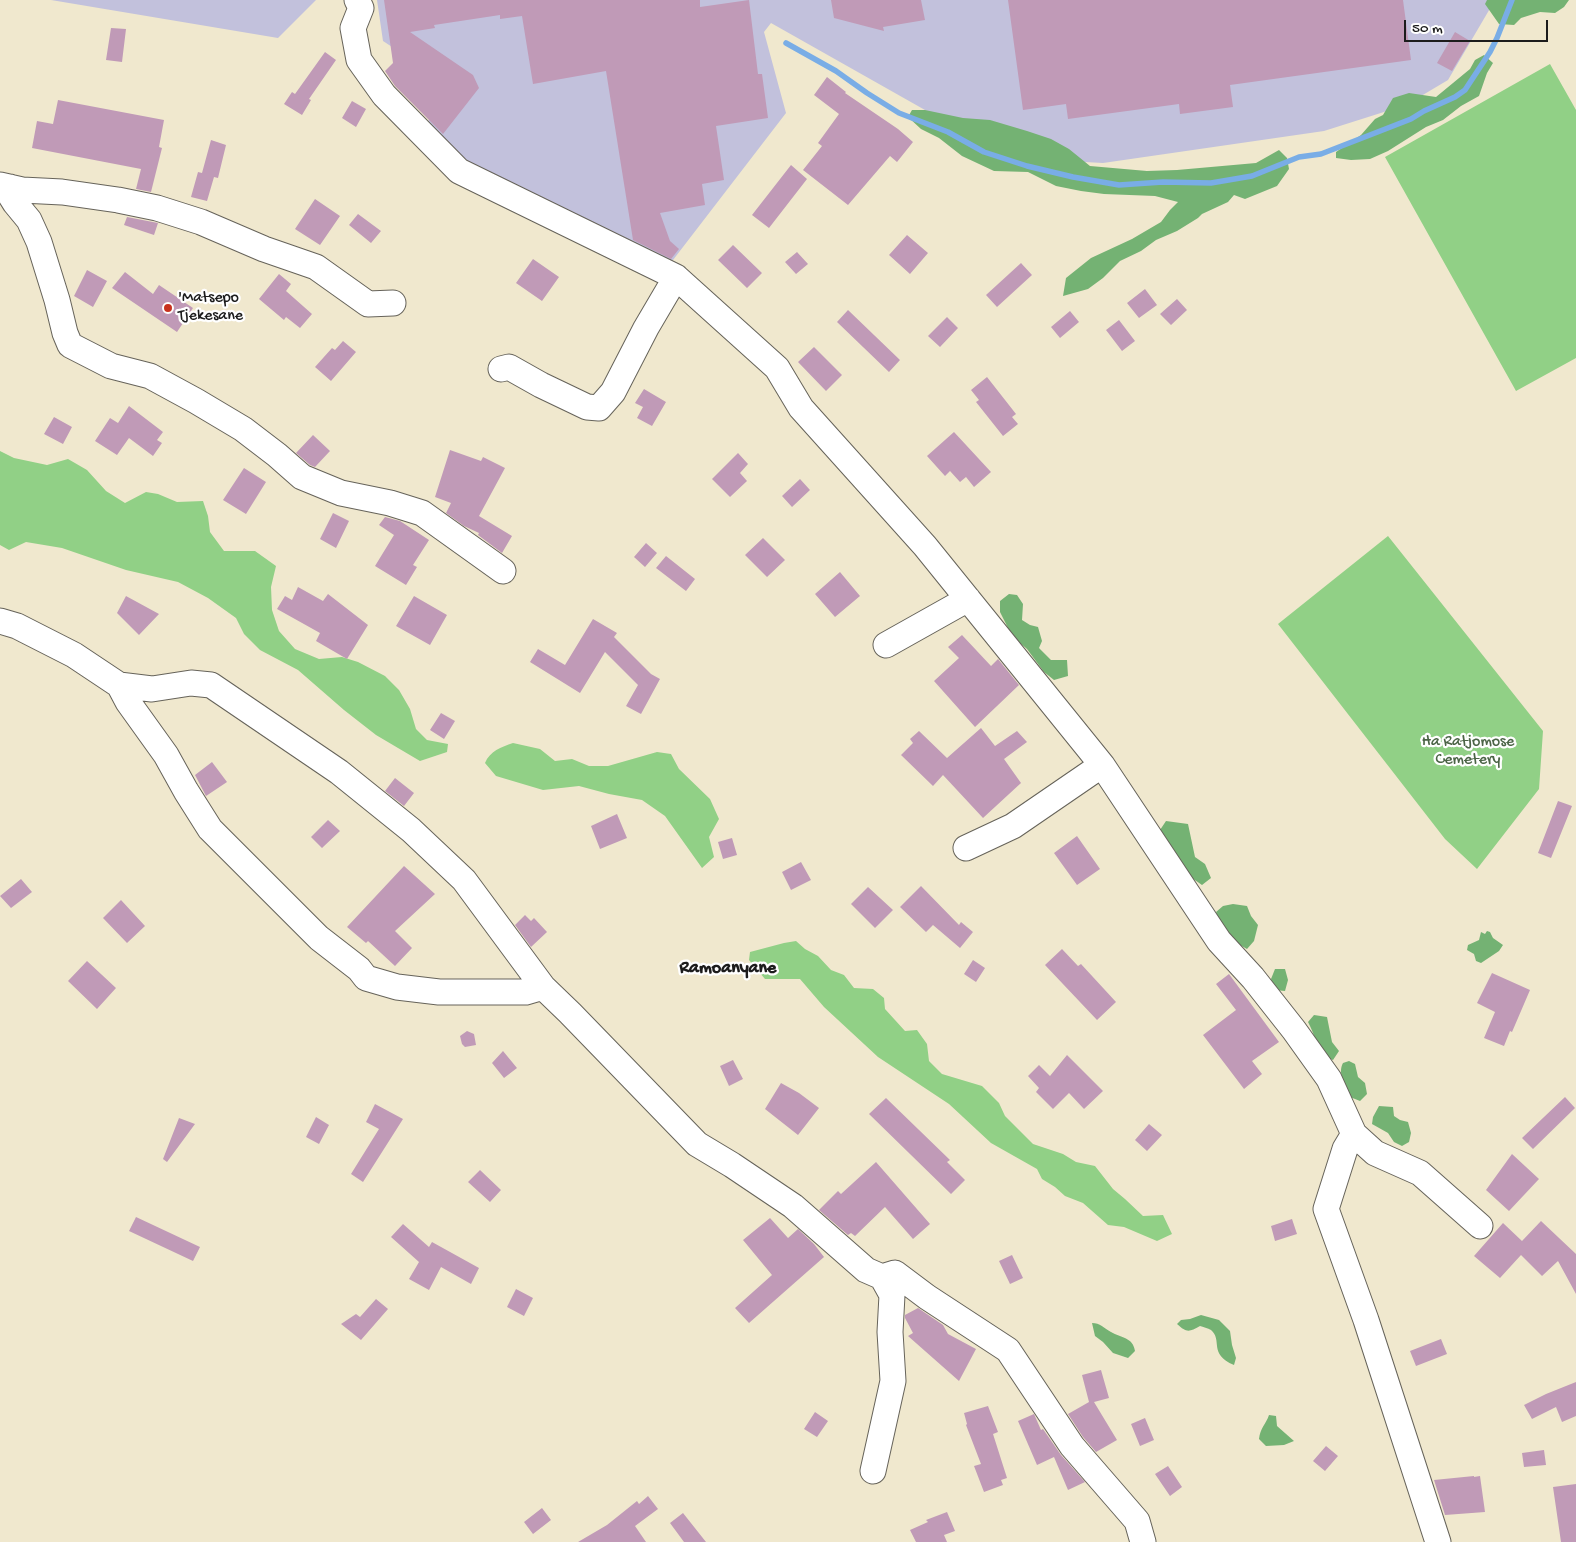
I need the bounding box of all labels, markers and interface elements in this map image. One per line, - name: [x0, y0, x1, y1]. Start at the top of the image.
- scale bar: [1406, 10, 1550, 42]
- text: 50 m: [1412, 20, 1443, 38]
- place label: 'Matsepo Tjekesane: [178, 289, 243, 327]
- marker: 'Matsepo Tjekesane: [162, 302, 174, 314]
- park label: Ha Ratjomose Cemetery: [1422, 733, 1514, 771]
- district label: Ramoanyane: [680, 958, 776, 980]

